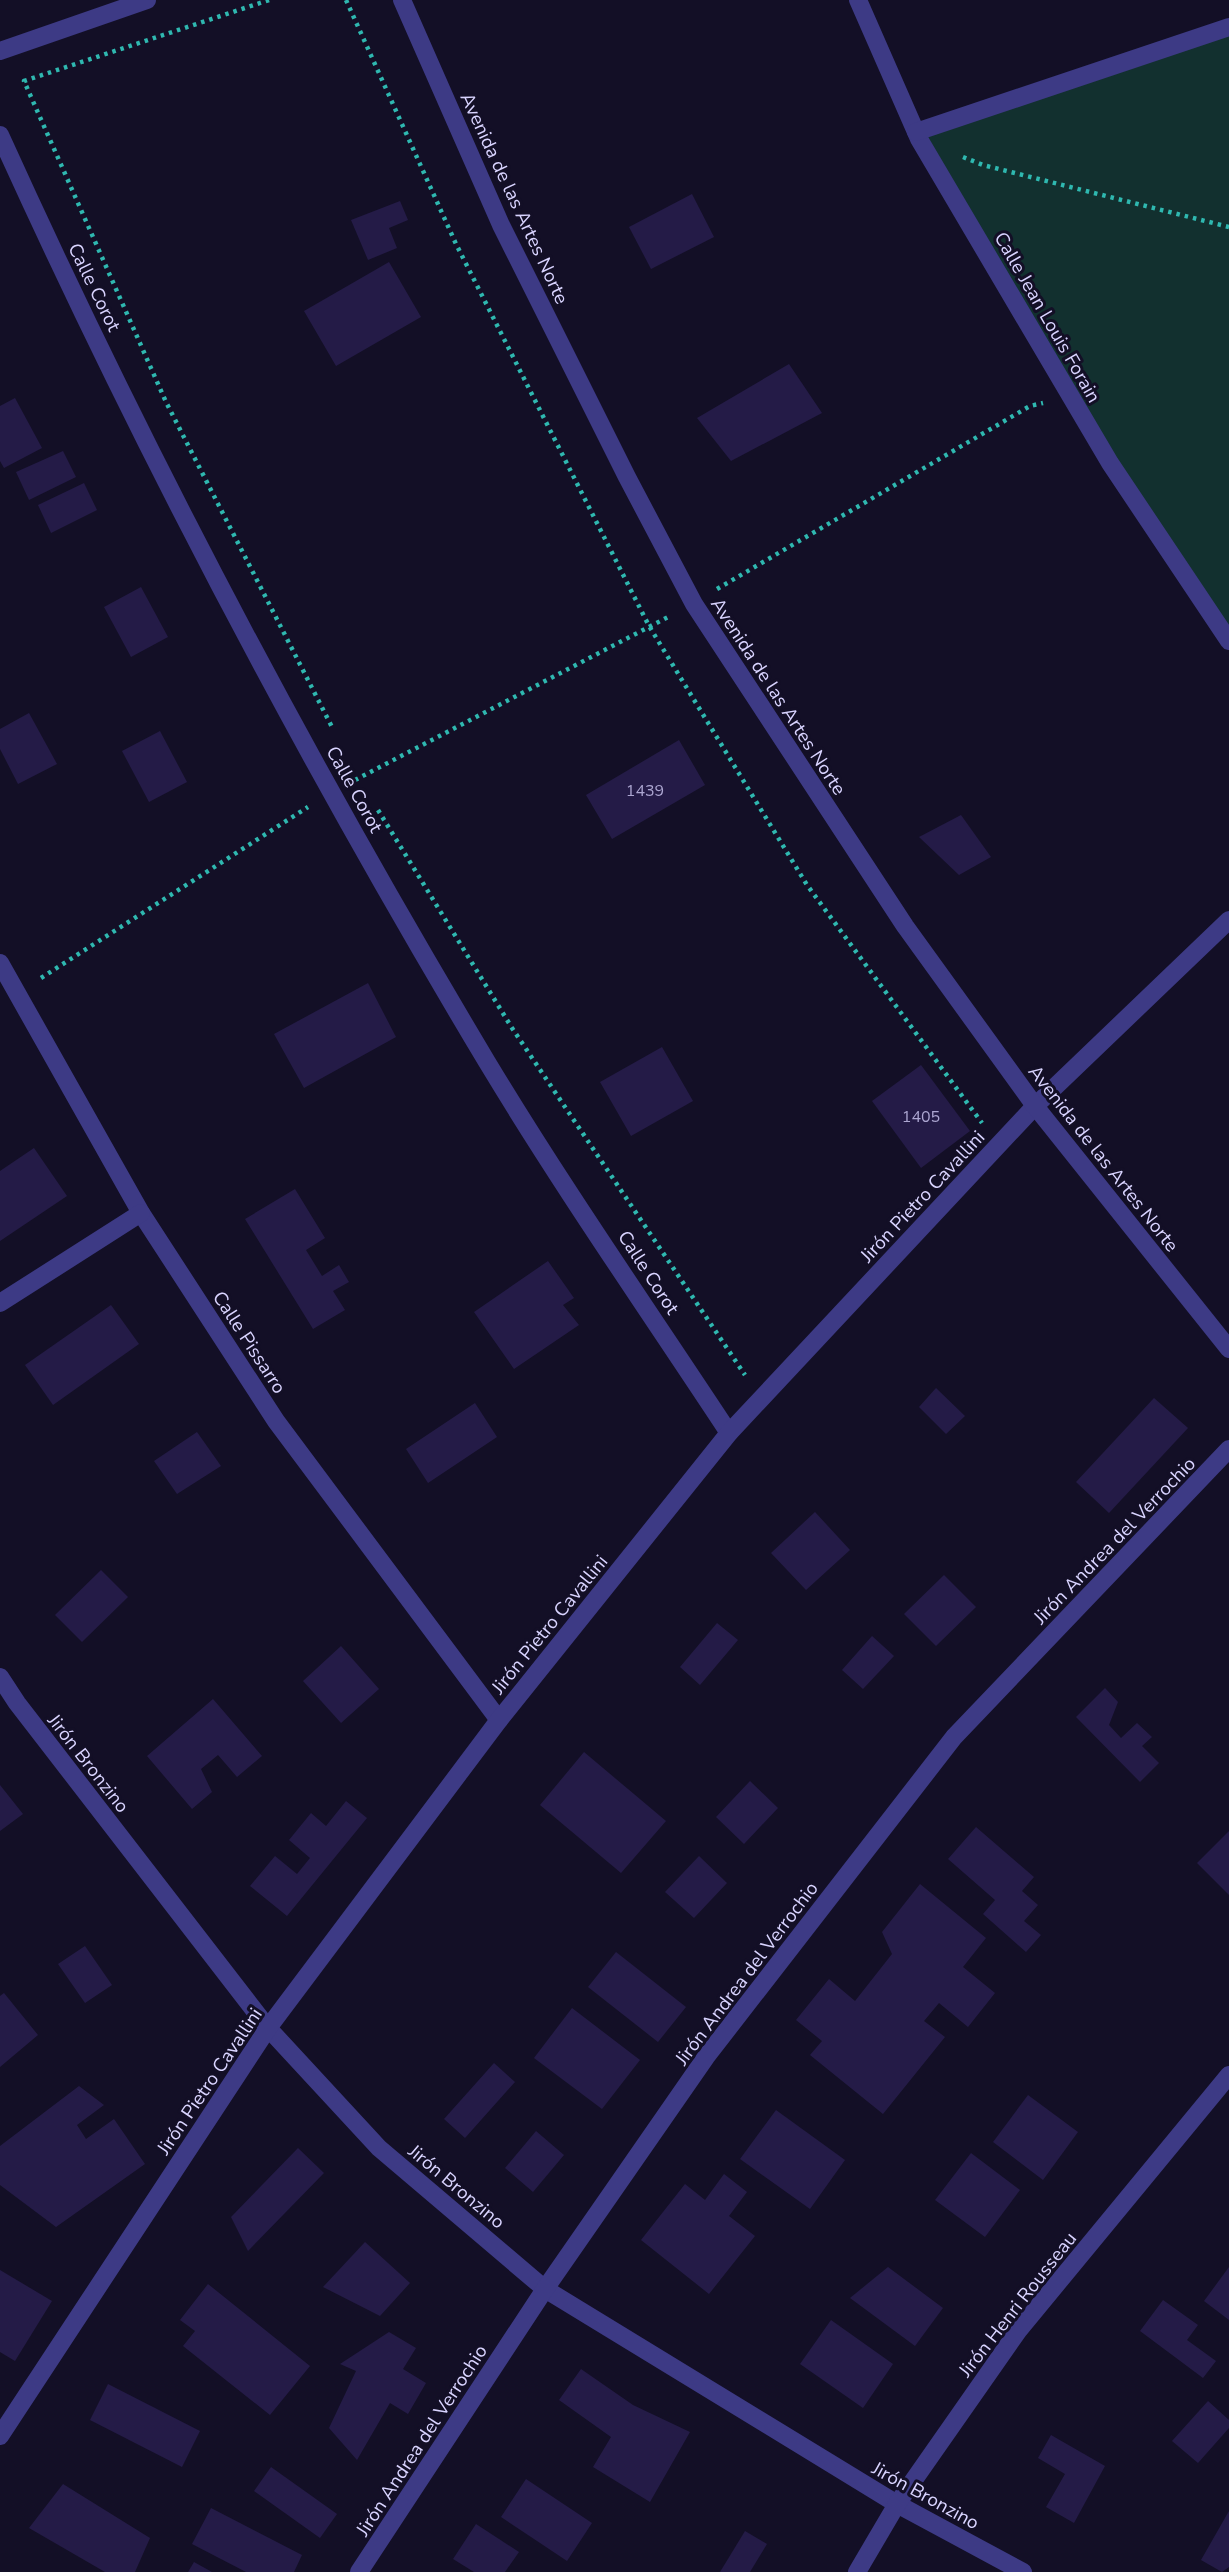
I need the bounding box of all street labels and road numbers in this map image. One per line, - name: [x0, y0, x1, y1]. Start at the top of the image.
- street label: Avenida de las Artes Norte: [454, 88, 575, 308]
- street label: Calle Jean Louis Forain: [988, 227, 1107, 408]
- street label: Calle Corot: [62, 239, 127, 336]
- street label: Avenida de las Artes Norte: [704, 593, 852, 800]
- street label: Calle Corot: [320, 742, 389, 838]
- street label: Avenida de las Artes Norte: [1022, 1060, 1184, 1257]
- street label: Jirón Pietro Cavallini: [854, 1125, 991, 1269]
- street label: Calle Corot: [611, 1226, 685, 1320]
- street label: Calle Pissarro: [206, 1286, 292, 1399]
- street label: Jirón Andrea del Verrochio: [1027, 1451, 1202, 1631]
- street label: Jirón Pietro Cavallini: [485, 1550, 614, 1700]
- street label: Jirón Bronzino: [41, 1708, 135, 1818]
- street label: Jirón Andrea del Verrochio: [669, 1877, 824, 2071]
- street label: Jirón Pietro Cavallini: [150, 2003, 269, 2161]
- street label: Jirón Bronzino: [402, 2138, 510, 2235]
- street label: Jirón Henri Rousseau: [952, 2227, 1083, 2383]
- street label: Jirón Andrea del Verrochio: [350, 2340, 494, 2542]
- street label: Jirón Bronzino: [866, 2455, 984, 2536]

